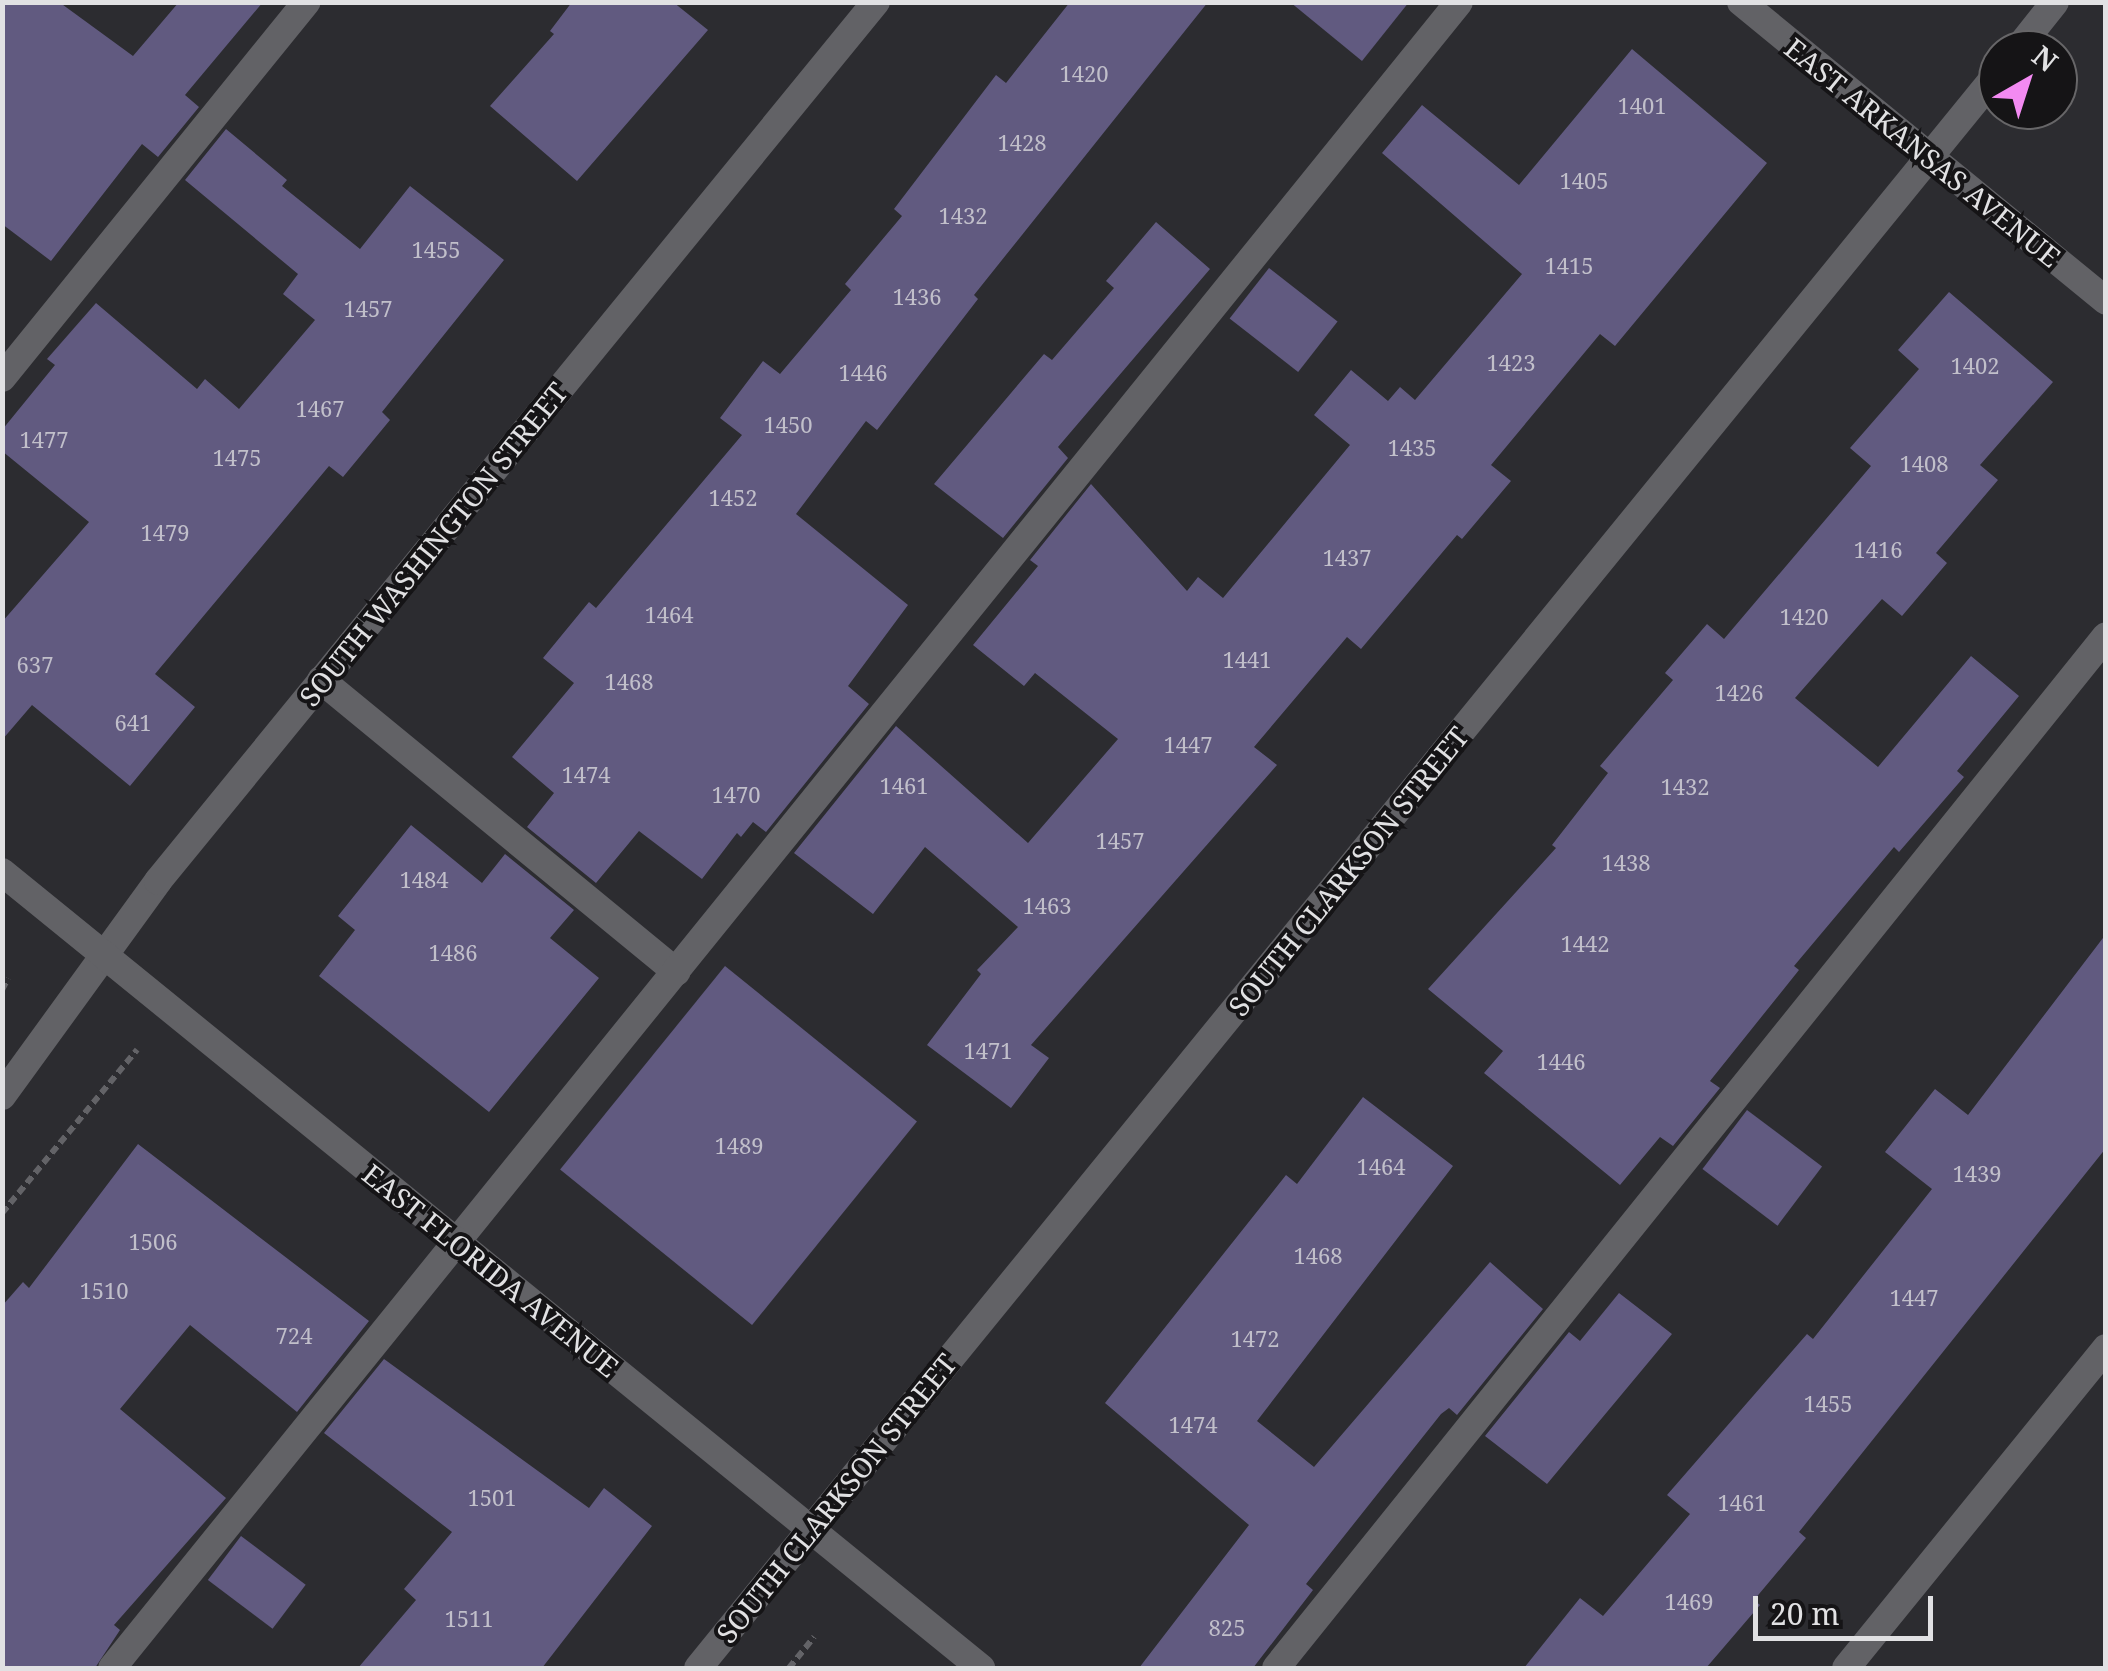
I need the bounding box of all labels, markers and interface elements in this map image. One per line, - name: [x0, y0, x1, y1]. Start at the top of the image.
- street label: EAST ARKANSAS AVENUE: [1778, 30, 2068, 274]
- north arrow: [1978, 30, 2078, 130]
- house number: 1420: [1059, 61, 1109, 87]
- house number: 1401: [1617, 93, 1667, 119]
- house number: 1428: [997, 130, 1047, 156]
- house number: 1405: [1559, 168, 1609, 194]
- house number: 1432: [938, 203, 988, 229]
- house number: 1455: [411, 237, 461, 263]
- house number: 1415: [1544, 253, 1594, 279]
- house number: 1436: [892, 284, 942, 310]
- house number: 1457: [343, 296, 393, 322]
- house number: 1423: [1486, 350, 1536, 376]
- house number: 1402: [1950, 353, 2000, 379]
- house number: 1446: [838, 360, 888, 386]
- street label: SOUTH WASHINGTON STREET: [292, 375, 574, 713]
- house number: 1467: [295, 396, 345, 422]
- house number: 1450: [763, 412, 813, 438]
- house number: 1477: [19, 427, 69, 453]
- house number: 1435: [1387, 435, 1437, 461]
- house number: 1475: [212, 445, 262, 471]
- house number: 1408: [1899, 451, 1949, 477]
- house number: 1452: [708, 485, 758, 511]
- house number: 1479: [140, 520, 190, 546]
- house number: 1416: [1853, 537, 1903, 563]
- house number: 1437: [1322, 545, 1372, 571]
- house number: 1464: [644, 602, 694, 628]
- house number: 1420: [1779, 604, 1829, 630]
- house number: 1441: [1222, 647, 1272, 673]
- house number: 637: [17, 652, 53, 678]
- house number: 1468: [604, 669, 654, 695]
- house number: 1426: [1714, 680, 1764, 706]
- house number: 641: [115, 710, 151, 736]
- street label: SOUTH CLARKSON STREET: [1221, 720, 1475, 1022]
- house number: 1447: [1163, 732, 1213, 758]
- house number: 1474: [561, 762, 611, 788]
- house number: 1461: [879, 773, 929, 799]
- house number: 1432: [1660, 774, 1710, 800]
- house number: 1470: [711, 782, 761, 808]
- house number: 1457: [1095, 828, 1145, 854]
- house number: 1438: [1601, 850, 1651, 876]
- house number: 1484: [399, 867, 449, 893]
- house number: 1463: [1022, 893, 1072, 919]
- house number: 1442: [1560, 931, 1610, 957]
- house number: 1486: [428, 940, 478, 966]
- house number: 1471: [963, 1038, 1013, 1064]
- house number: 1446: [1536, 1049, 1586, 1075]
- house number: 1489: [714, 1133, 764, 1159]
- house number: 1464: [1356, 1154, 1406, 1180]
- street label: EAST FLORIDA AVENUE: [356, 1156, 626, 1384]
- house number: 1439: [1952, 1161, 2002, 1187]
- house number: 1506: [128, 1229, 178, 1255]
- house number: 1468: [1293, 1243, 1343, 1269]
- house number: 1510: [79, 1278, 129, 1304]
- house number: 1447: [1889, 1285, 1939, 1311]
- house number: 724: [276, 1323, 312, 1349]
- house number: 1472: [1230, 1326, 1280, 1352]
- street label: SOUTH CLARKSON STREET: [709, 1347, 963, 1649]
- house number: 1455: [1803, 1391, 1853, 1417]
- house number: 1474: [1168, 1412, 1218, 1438]
- house number: 1501: [467, 1485, 517, 1511]
- house number: 1461: [1717, 1490, 1767, 1516]
- scale bar: [1758, 1576, 1938, 1638]
- house number: 1469: [1664, 1589, 1714, 1615]
- text: 20 m: [1770, 1593, 1840, 1634]
- house number: 1511: [444, 1606, 494, 1632]
- house number: 825: [1209, 1615, 1245, 1641]

